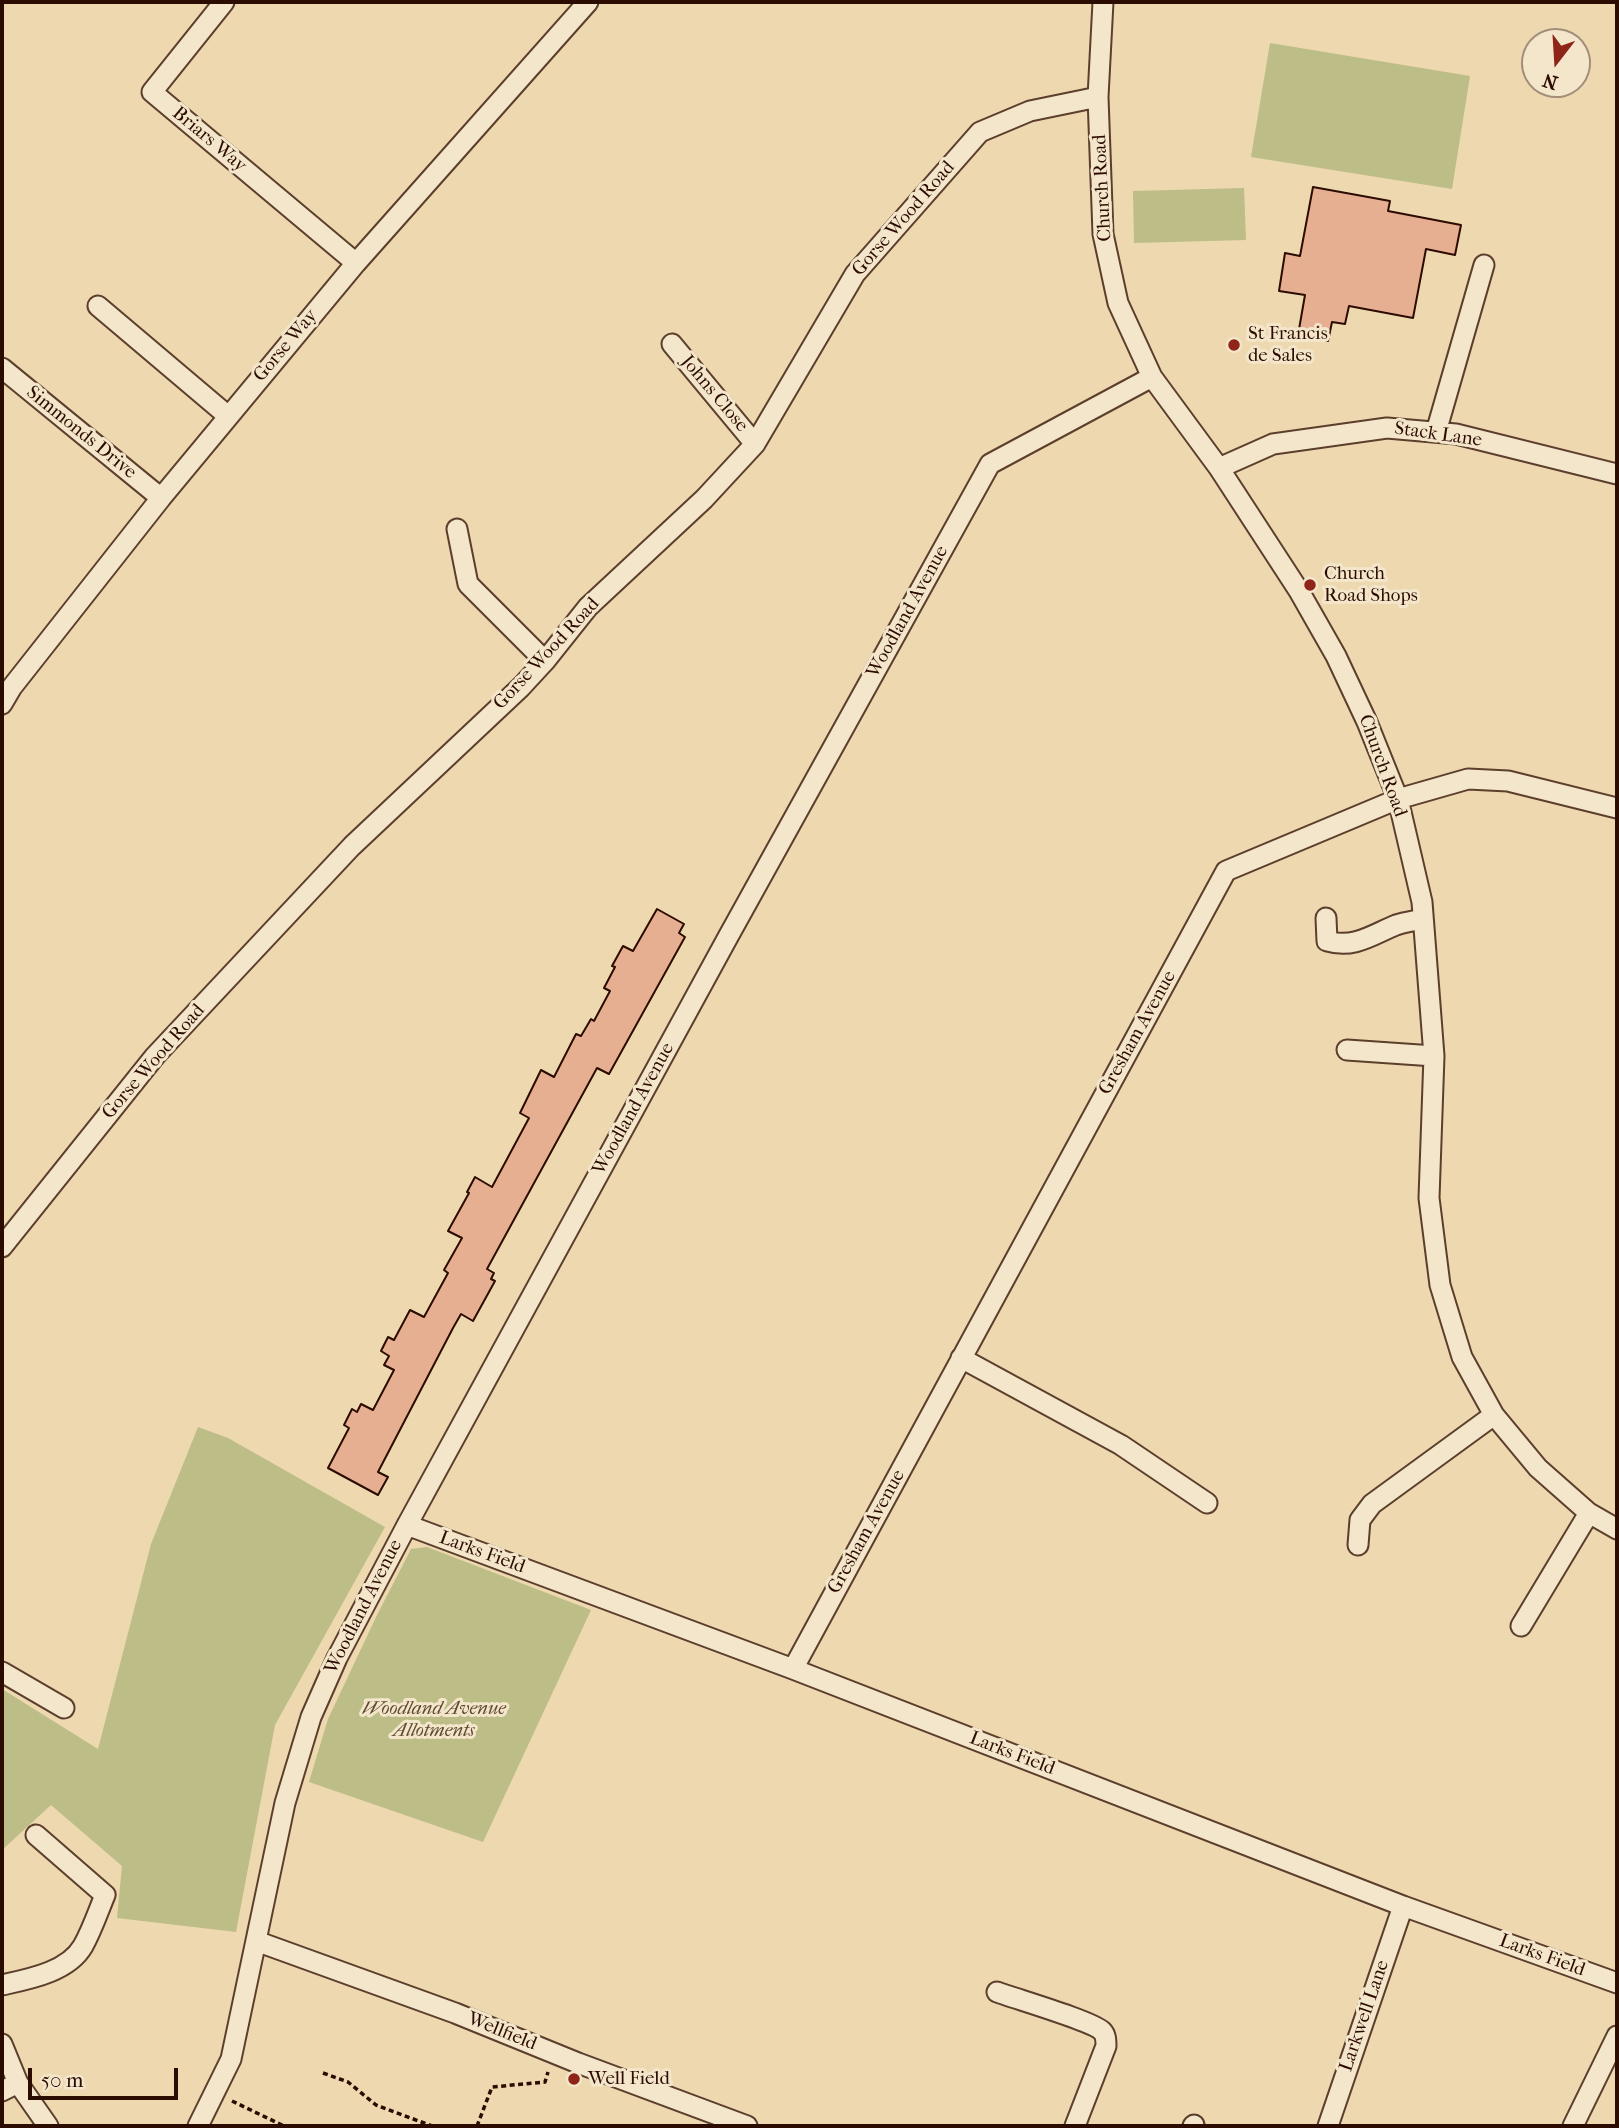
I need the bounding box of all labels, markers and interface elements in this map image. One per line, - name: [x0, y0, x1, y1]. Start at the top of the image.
- north arrow: [1521, 28, 1591, 98]
- text: N: [1540, 69, 1561, 94]
- street label: Briars Way: [167, 102, 251, 178]
- street label: Church Road: [1089, 134, 1117, 242]
- street label: Gorse Wood Road: [848, 157, 960, 281]
- street label: Gorse Way: [249, 305, 323, 387]
- place label: St Francis de Sales: [1248, 323, 1328, 367]
- marker: St Francis de Sales: [1226, 337, 1242, 353]
- street label: Johns Close: [675, 351, 753, 437]
- street label: Simmonds Drive: [21, 382, 141, 484]
- street label: Stack Lane: [1393, 418, 1483, 452]
- street label: Woodland Avenue: [862, 542, 954, 682]
- place label: Church Road Shops: [1324, 563, 1418, 607]
- marker: Church Road Shops: [1302, 577, 1318, 593]
- street label: Gorse Wood Road: [489, 593, 605, 715]
- street label: Church Road: [1353, 712, 1411, 820]
- street label: Gresham Avenue: [1094, 967, 1182, 1099]
- street label: Gorse Wood Road: [98, 1000, 210, 1124]
- street label: Woodland Avenue: [588, 1039, 680, 1179]
- street label: Gresham Avenue: [823, 1466, 911, 1598]
- street label: Larks Field: [436, 1527, 528, 1579]
- street label: Woodland Avenue: [320, 1536, 408, 1678]
- park label: Woodland Avenue Allotments: [362, 1698, 506, 1742]
- street label: Larks Field: [966, 1727, 1058, 1781]
- street label: Larks Field: [1496, 1930, 1588, 1982]
- street label: Larkwell Lane: [1335, 1957, 1395, 2075]
- street label: Wellfield: [464, 2008, 540, 2056]
- scale bar: [32, 2054, 182, 2098]
- text: 50 m: [41, 2068, 84, 2092]
- place label: Well Field: [588, 2068, 670, 2090]
- marker: Well Field: [566, 2071, 582, 2087]

